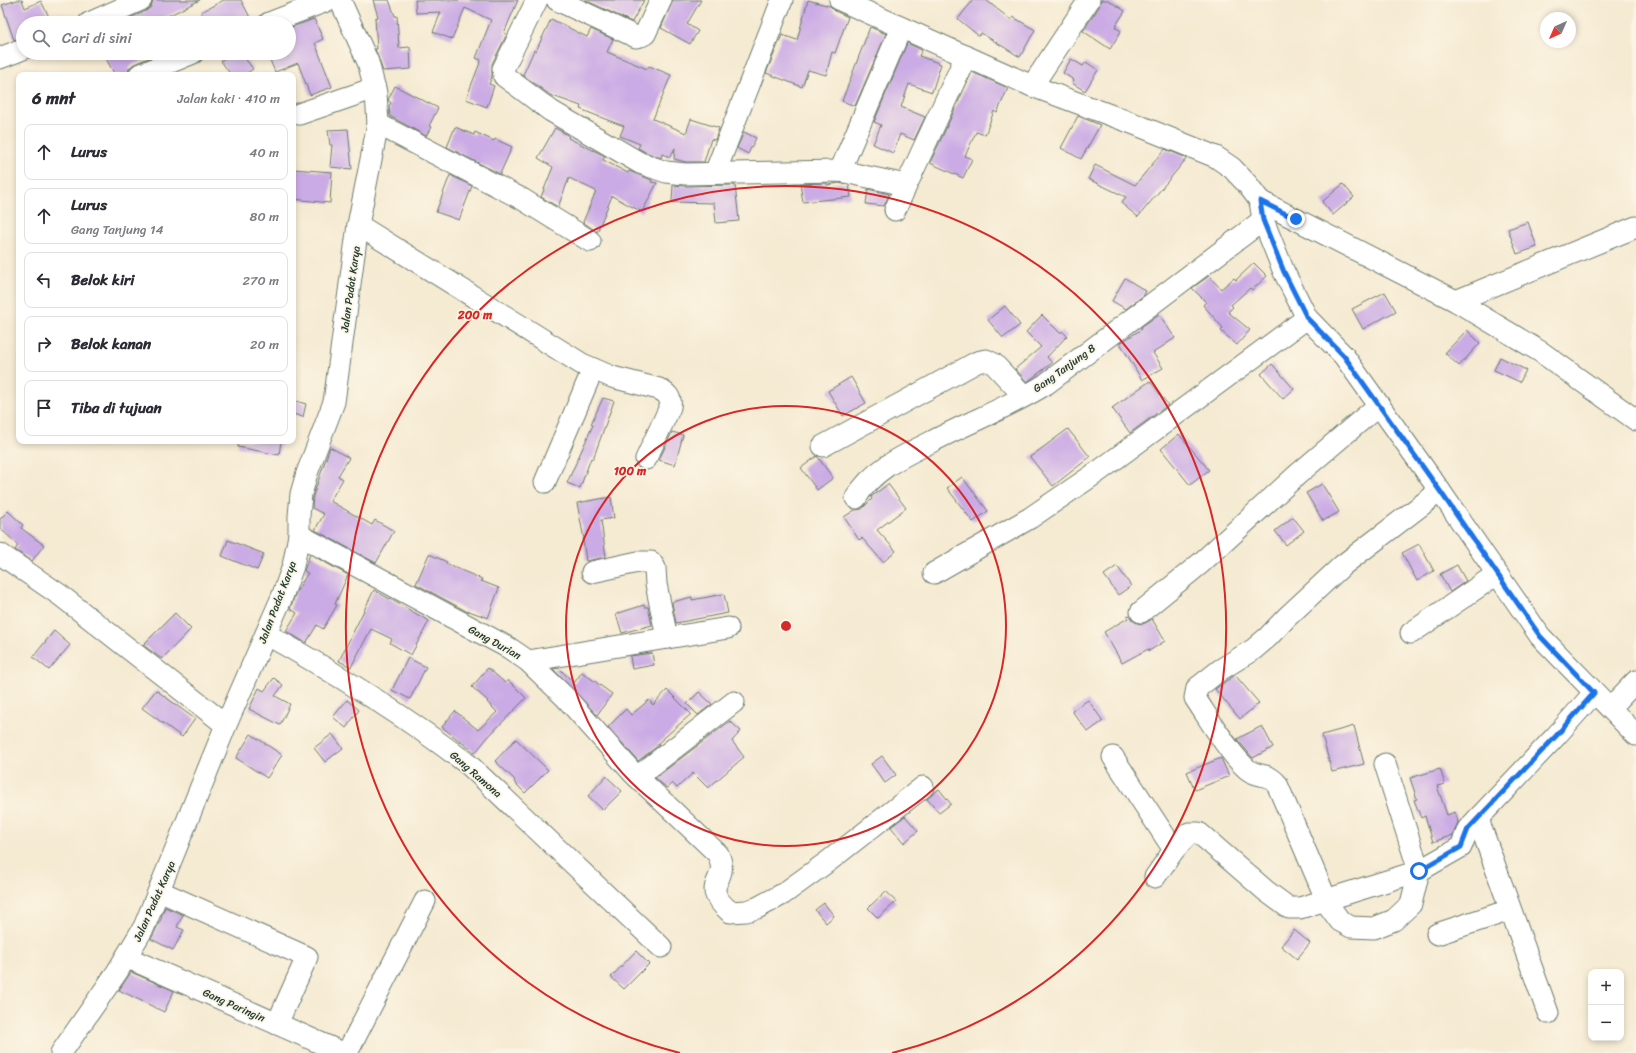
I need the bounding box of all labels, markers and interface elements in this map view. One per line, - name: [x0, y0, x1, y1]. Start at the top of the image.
- north arrow: [1540, 12, 1576, 48]
- search box: [16, 16, 296, 60]
- text: Cari di sini: [62, 25, 132, 51]
- icon: search: [30, 27, 52, 49]
- text: 6 mnt: [32, 83, 75, 113]
- text: Jalan kaki · 410 m: [177, 87, 280, 110]
- text: Lurus: [71, 139, 107, 165]
- icon: ahead: [33, 141, 55, 163]
- text: 40 m: [249, 141, 279, 164]
- text: Lurus: [71, 192, 107, 218]
- icon: ahead: [33, 205, 55, 227]
- text: 80 m: [250, 205, 279, 228]
- route end: [1287, 210, 1305, 228]
- text: Gang Tanjung 14: [71, 218, 164, 241]
- street label: Jalan Padat Karya: [335, 244, 366, 334]
- text: Belok kiri: [71, 267, 134, 293]
- icon: left: [33, 269, 55, 291]
- text: 270 m: [242, 269, 279, 292]
- text: 200 m: [457, 304, 493, 326]
- text: Belok kanan: [71, 331, 151, 357]
- icon: right: [33, 333, 55, 355]
- text: 20 m: [250, 333, 279, 356]
- street label: Gang Tanjung 8: [1029, 339, 1100, 398]
- text: Tiba di tujuan: [71, 395, 162, 421]
- icon: arrive: [33, 397, 55, 419]
- text: 100 m: [614, 460, 647, 482]
- street label: Jalan Padat Karya: [253, 558, 302, 647]
- centre of rings: [779, 619, 793, 633]
- street label: Gang Durian: [465, 620, 525, 665]
- street label: Gang Ramona: [445, 746, 507, 803]
- street label: Jalan Padat Karya: [128, 857, 181, 946]
- route start: [1410, 862, 1428, 880]
- map controls: [1588, 969, 1624, 1041]
- button: +: [1588, 969, 1624, 1005]
- street label: Gang Paringin: [199, 983, 268, 1028]
- button: −: [1588, 1005, 1624, 1041]

